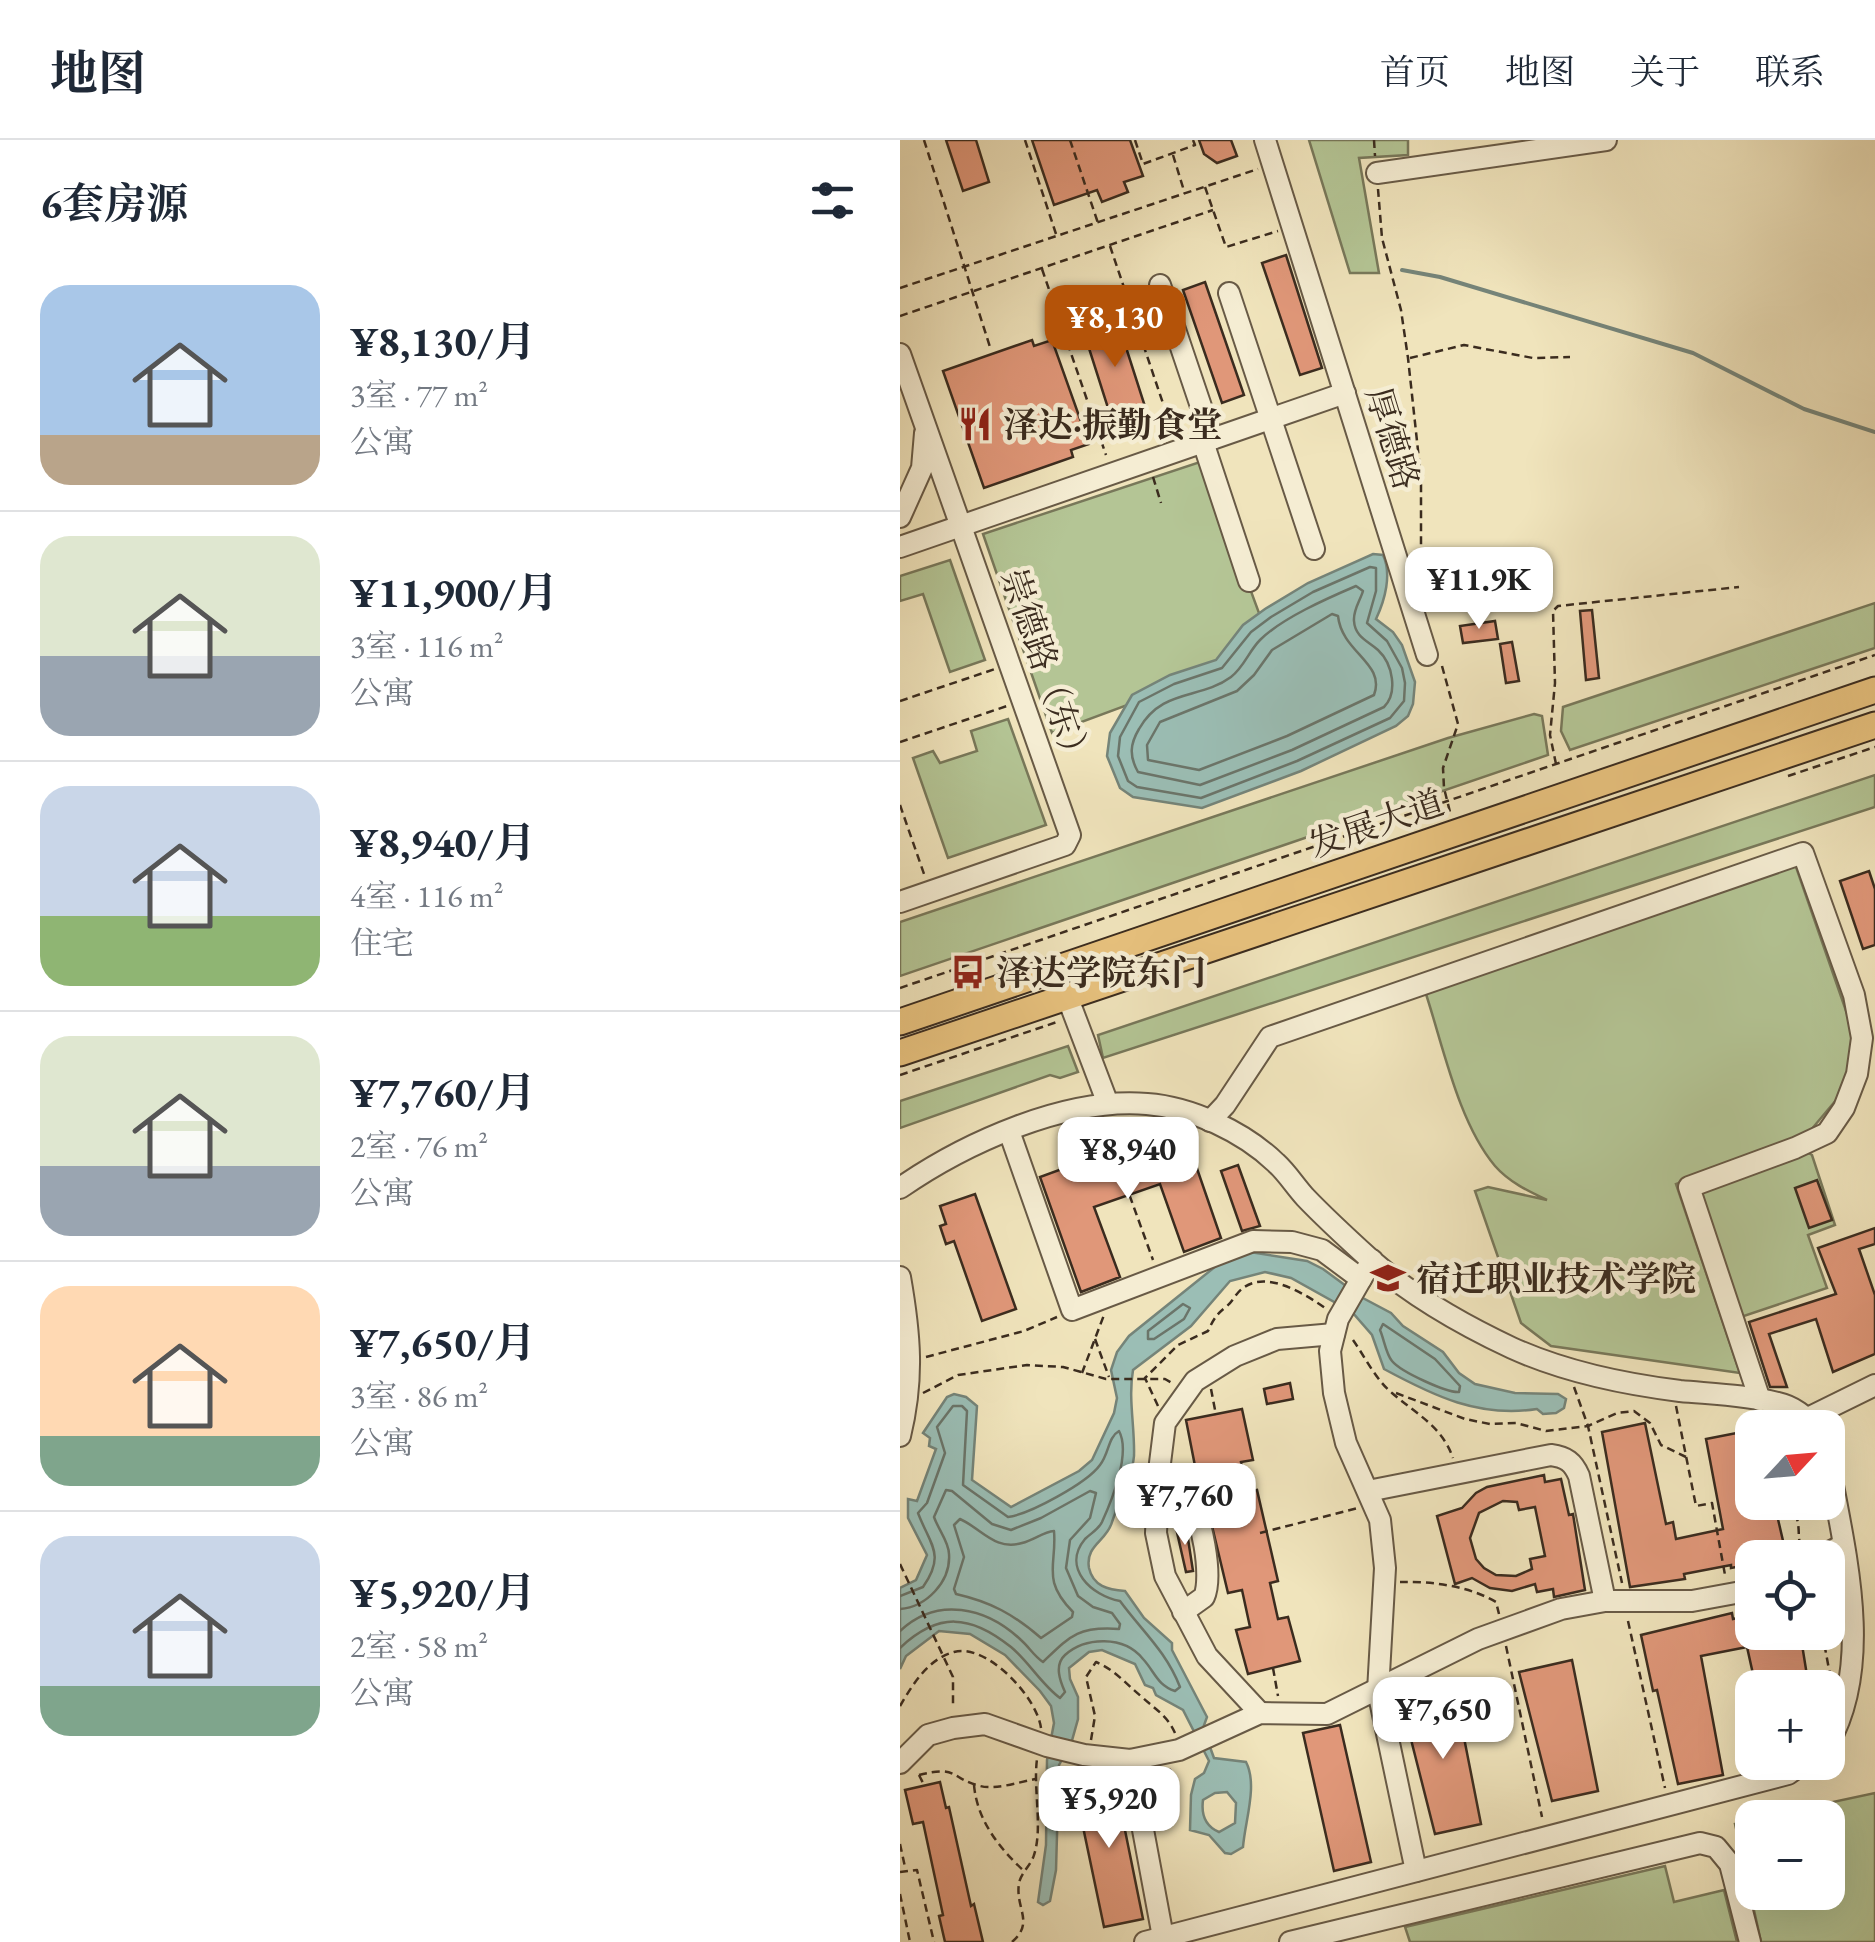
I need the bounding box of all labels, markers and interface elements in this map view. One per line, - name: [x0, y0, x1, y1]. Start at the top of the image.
- text: 地图: [50, 42, 146, 104]
- text: 首页: [1380, 49, 1450, 94]
- text: 地图: [1505, 49, 1575, 94]
- text: 关于: [1630, 49, 1700, 94]
- text: 联系: [1755, 49, 1825, 94]
- icon: filters: [805, 173, 860, 228]
- text: 6套房源: [40, 176, 188, 231]
- pin: ¥8,130: [1034, 285, 1196, 370]
- text: ¥8,130: [1067, 296, 1163, 338]
- text: ¥8,130/月: [350, 314, 536, 369]
- icon: home: [120, 325, 240, 445]
- text: 3室 · 77 m²: [350, 374, 488, 416]
- street label: 厚德路: [1356, 381, 1430, 495]
- place label: 泽达·振勤食堂: [1003, 402, 1222, 447]
- restaurant icon: 泽达·振勤食堂: [956, 405, 994, 443]
- text: 公寓: [350, 421, 414, 463]
- pin: ¥11.9K: [1398, 547, 1560, 632]
- text: ¥11.9K: [1427, 558, 1531, 600]
- street label: 崇德路（东）: [992, 562, 1102, 776]
- text: ¥11,900/月: [350, 565, 558, 620]
- icon: home: [120, 576, 240, 696]
- text: 3室 · 116 m²: [350, 625, 504, 667]
- text: 公寓: [350, 672, 414, 714]
- street label: 发展大道: [1302, 779, 1450, 867]
- text: ¥8,940/月: [350, 815, 536, 870]
- icon: home: [120, 826, 240, 946]
- text: 4室 · 116 m²: [350, 875, 504, 917]
- text: 住宅: [350, 922, 414, 964]
- place label: 泽达学院东门: [996, 950, 1206, 995]
- bus stop icon: 泽达学院东门: [949, 953, 987, 991]
- text: ¥7,760/月: [350, 1065, 536, 1120]
- icon: home: [120, 1076, 240, 1196]
- pin: ¥8,940: [1047, 1117, 1209, 1202]
- text: 2室 · 76 m²: [350, 1125, 488, 1167]
- text: ¥8,940: [1080, 1128, 1176, 1170]
- text: 公寓: [350, 1172, 414, 1214]
- place label: 宿迁职业技术学院: [1416, 1256, 1696, 1301]
- school or university icon: 宿迁职业技术学院: [1369, 1259, 1407, 1297]
- text: ¥7,650/月: [350, 1315, 536, 1370]
- icon: home: [120, 1326, 240, 1446]
- text: 3室 · 86 m²: [350, 1375, 488, 1417]
- north arrow: [1735, 1410, 1845, 1520]
- map controls: [1735, 1410, 1845, 1910]
- text: 公寓: [350, 1422, 414, 1464]
- pin: ¥7,760: [1104, 1463, 1266, 1548]
- text: ¥7,760: [1137, 1474, 1233, 1516]
- button: locate: [1735, 1540, 1845, 1650]
- text: ¥5,920/月: [350, 1565, 536, 1620]
- icon: home: [120, 1576, 240, 1696]
- text: 2室 · 58 m²: [350, 1625, 488, 1667]
- button: +: [1735, 1670, 1845, 1780]
- text: 公寓: [350, 1672, 414, 1714]
- pin: ¥7,650: [1362, 1677, 1524, 1762]
- text: ¥7,650: [1395, 1688, 1491, 1730]
- pin: ¥5,920: [1028, 1766, 1190, 1851]
- text: ¥5,920: [1061, 1777, 1157, 1819]
- button: −: [1735, 1800, 1845, 1910]

